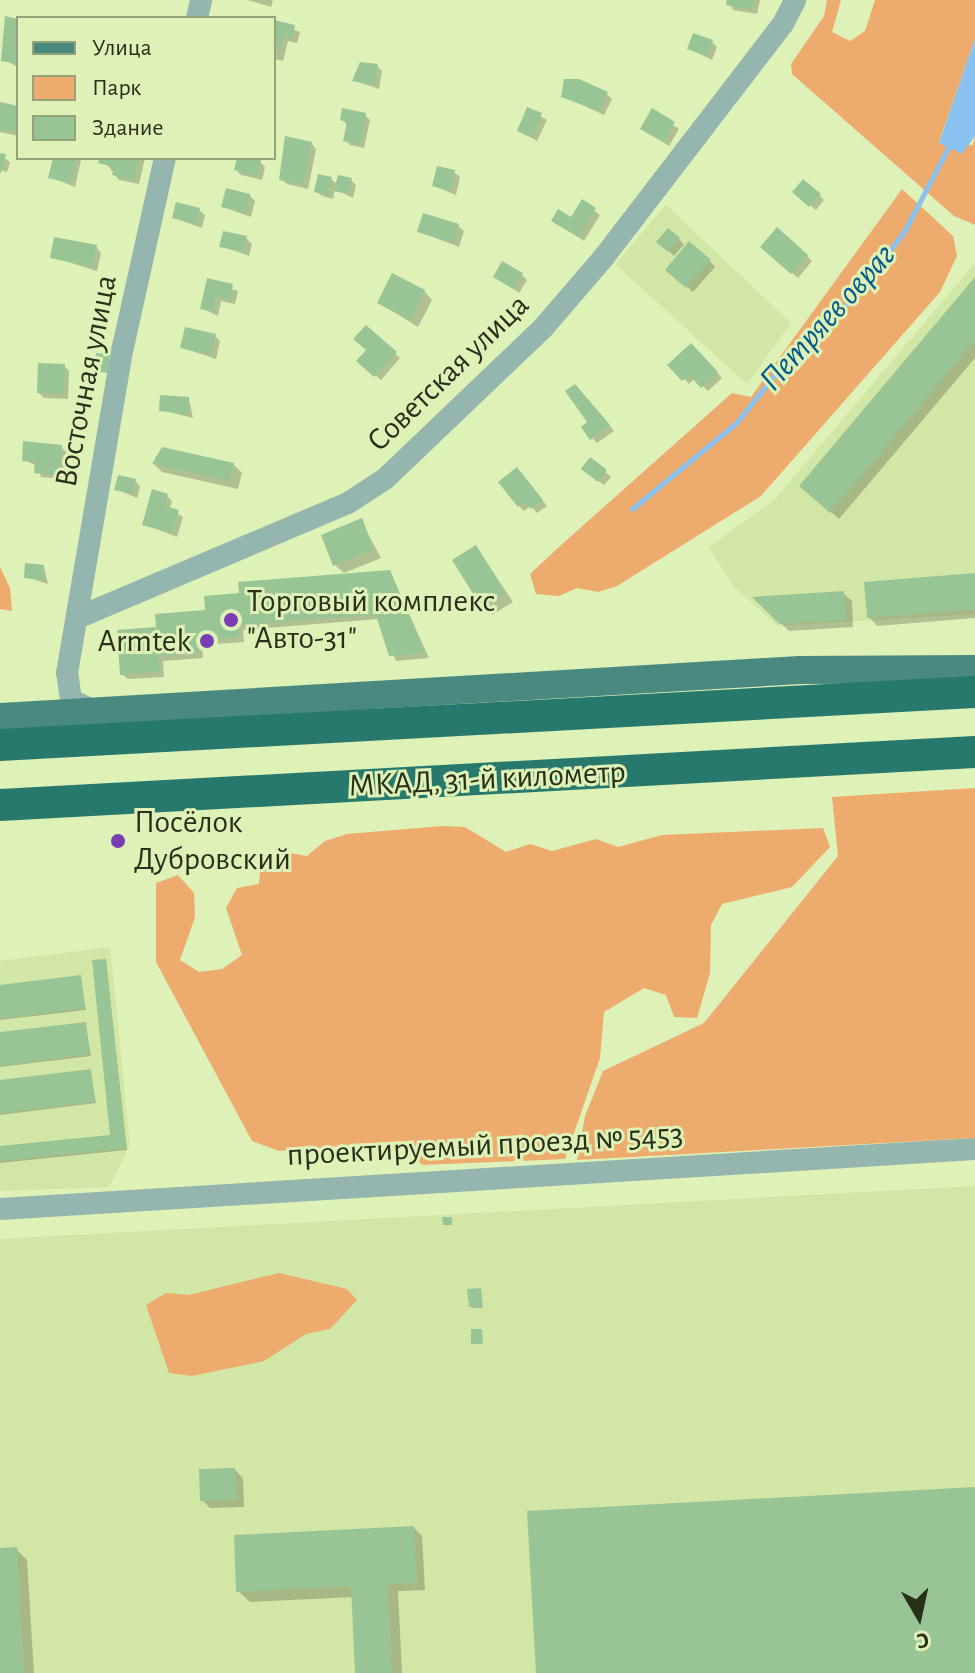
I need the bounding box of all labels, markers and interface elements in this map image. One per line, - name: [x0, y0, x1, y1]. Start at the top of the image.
- legend: [16, 16, 276, 160]
- text: Улица: [92, 36, 152, 60]
- text: Парк: [92, 76, 141, 100]
- text: Здание: [92, 116, 163, 140]
- water label: Петряев овраг: [751, 236, 905, 400]
- street label: Восточная улица: [47, 272, 125, 490]
- street label: Советская улица: [359, 286, 537, 460]
- place label: Торговый комплекс "Авто-31": [247, 583, 495, 658]
- marker: Торговый комплекс "Авто-31": [222, 611, 240, 629]
- place label: Armtek: [98, 622, 191, 660]
- marker: Armtek: [198, 632, 216, 650]
- street label: МКАД, 31-й километр: [348, 753, 626, 805]
- place label: Посёлок Дубровский: [134, 804, 291, 879]
- marker: Посёлок Дубровский: [109, 832, 127, 850]
- street label: проектируемый проезд № 5453: [286, 1115, 684, 1175]
- north arrow: [879, 1577, 959, 1657]
- text: С: [915, 1629, 930, 1653]

